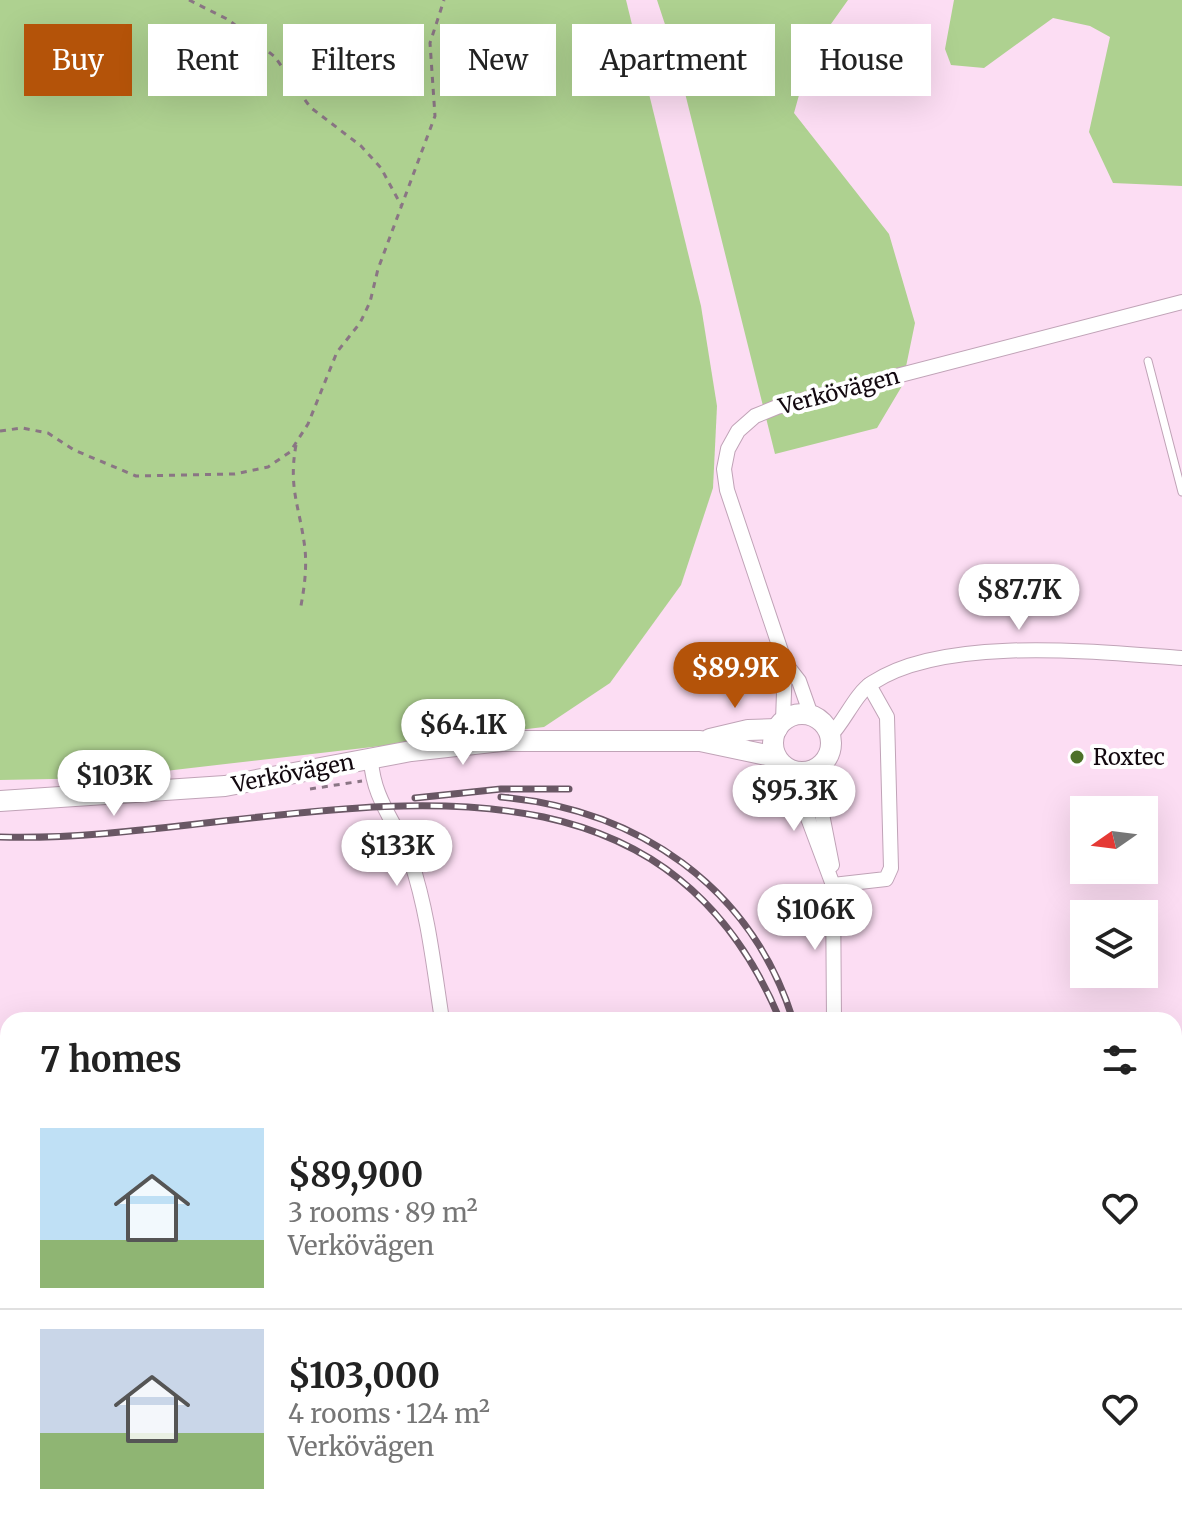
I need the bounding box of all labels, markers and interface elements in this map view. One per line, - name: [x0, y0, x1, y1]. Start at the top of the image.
- chip: Buy: [24, 24, 132, 96]
- chip: Rent: [148, 24, 267, 96]
- chip: Filters: [283, 24, 424, 96]
- chip: New: [440, 24, 556, 96]
- chip: Apartment: [572, 24, 775, 96]
- chip: House: [791, 24, 931, 96]
- street label: Verkövägen: [775, 361, 903, 421]
- pin: $87.7K: [954, 564, 1084, 632]
- text: $87.7K: [976, 573, 1062, 606]
- pin: $89.9K: [670, 642, 800, 710]
- text: $89.9K: [691, 651, 779, 684]
- pin: $64.1K: [398, 699, 528, 767]
- text: $64.1K: [419, 708, 507, 741]
- place label: Roxtec: [1093, 743, 1165, 771]
- street label: Verkövägen: [229, 747, 357, 799]
- marker: Roxtec: [1068, 748, 1086, 766]
- pin: $103K: [58, 750, 170, 818]
- text: $103K: [76, 759, 152, 792]
- pin: $95.3K: [729, 765, 859, 833]
- text: $95.3K: [751, 774, 838, 807]
- north arrow: [1070, 796, 1158, 884]
- map controls: [1070, 796, 1158, 988]
- pin: $133K: [341, 820, 453, 888]
- text: $133K: [359, 829, 435, 862]
- pin: $106K: [759, 884, 871, 952]
- text: $106K: [775, 893, 855, 926]
- button: layers: [1070, 900, 1158, 988]
- icon: filters: [1098, 1038, 1142, 1082]
- text: 7 homes: [40, 1039, 182, 1081]
- text: $89,900: [288, 1154, 423, 1196]
- icon: home: [104, 1160, 200, 1256]
- icon: heart: [1098, 1186, 1142, 1230]
- text: 3 rooms · 89 m²: [288, 1196, 478, 1229]
- text: Verkövägen: [288, 1229, 434, 1262]
- text: $103,000: [288, 1355, 440, 1397]
- icon: home: [104, 1361, 200, 1457]
- icon: heart: [1098, 1387, 1142, 1431]
- text: 4 rooms · 124 m²: [288, 1397, 490, 1430]
- text: Verkövägen: [288, 1430, 434, 1463]

